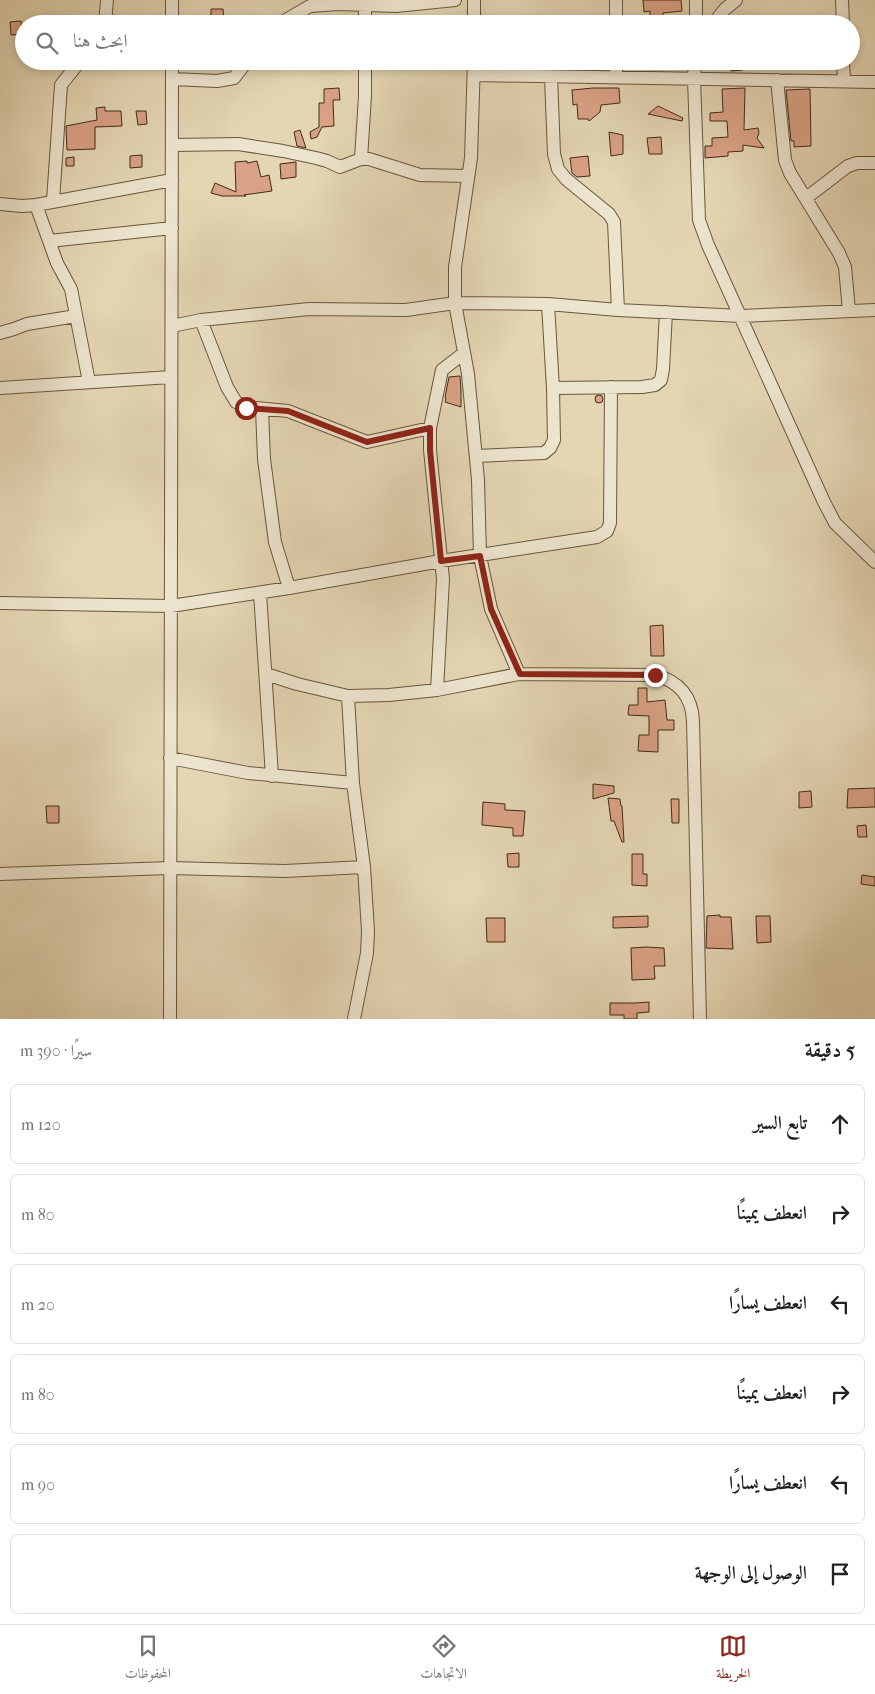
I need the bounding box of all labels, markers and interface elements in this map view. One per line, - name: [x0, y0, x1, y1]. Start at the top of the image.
- search box: [15, 15, 860, 70]
- icon: search: [33, 29, 61, 57]
- text: ابحث هنا: [73, 30, 128, 52]
- route start: [235, 397, 258, 420]
- route end: [644, 664, 667, 687]
- text: 5 دقيقة: [805, 1038, 855, 1062]
- text: سيرًا · 390 m: [20, 1041, 92, 1060]
- icon: ahead: [826, 1110, 854, 1138]
- text: تابع السير: [753, 1112, 807, 1134]
- text: 120 m: [21, 1115, 61, 1134]
- icon: right: [826, 1200, 854, 1228]
- text: انعطف يمينًا: [737, 1202, 807, 1224]
- text: 80 m: [21, 1205, 55, 1224]
- icon: left: [826, 1290, 854, 1318]
- text: انعطف يسارًا: [729, 1292, 807, 1314]
- text: 20 m: [21, 1295, 55, 1314]
- icon: right: [826, 1380, 854, 1408]
- text: انعطف يمينًا: [737, 1382, 807, 1404]
- text: 80 m: [21, 1385, 55, 1404]
- icon: left: [826, 1470, 854, 1498]
- text: انعطف يسارًا: [729, 1472, 807, 1494]
- text: 90 m: [21, 1475, 55, 1494]
- icon: arrive: [826, 1560, 854, 1588]
- text: الوصول إلى الوجهة: [695, 1562, 807, 1584]
- tab: المحفوظات: [125, 1632, 171, 1687]
- tab: الاتجاهات: [420, 1632, 467, 1687]
- tab: الخريطة: [716, 1632, 750, 1687]

